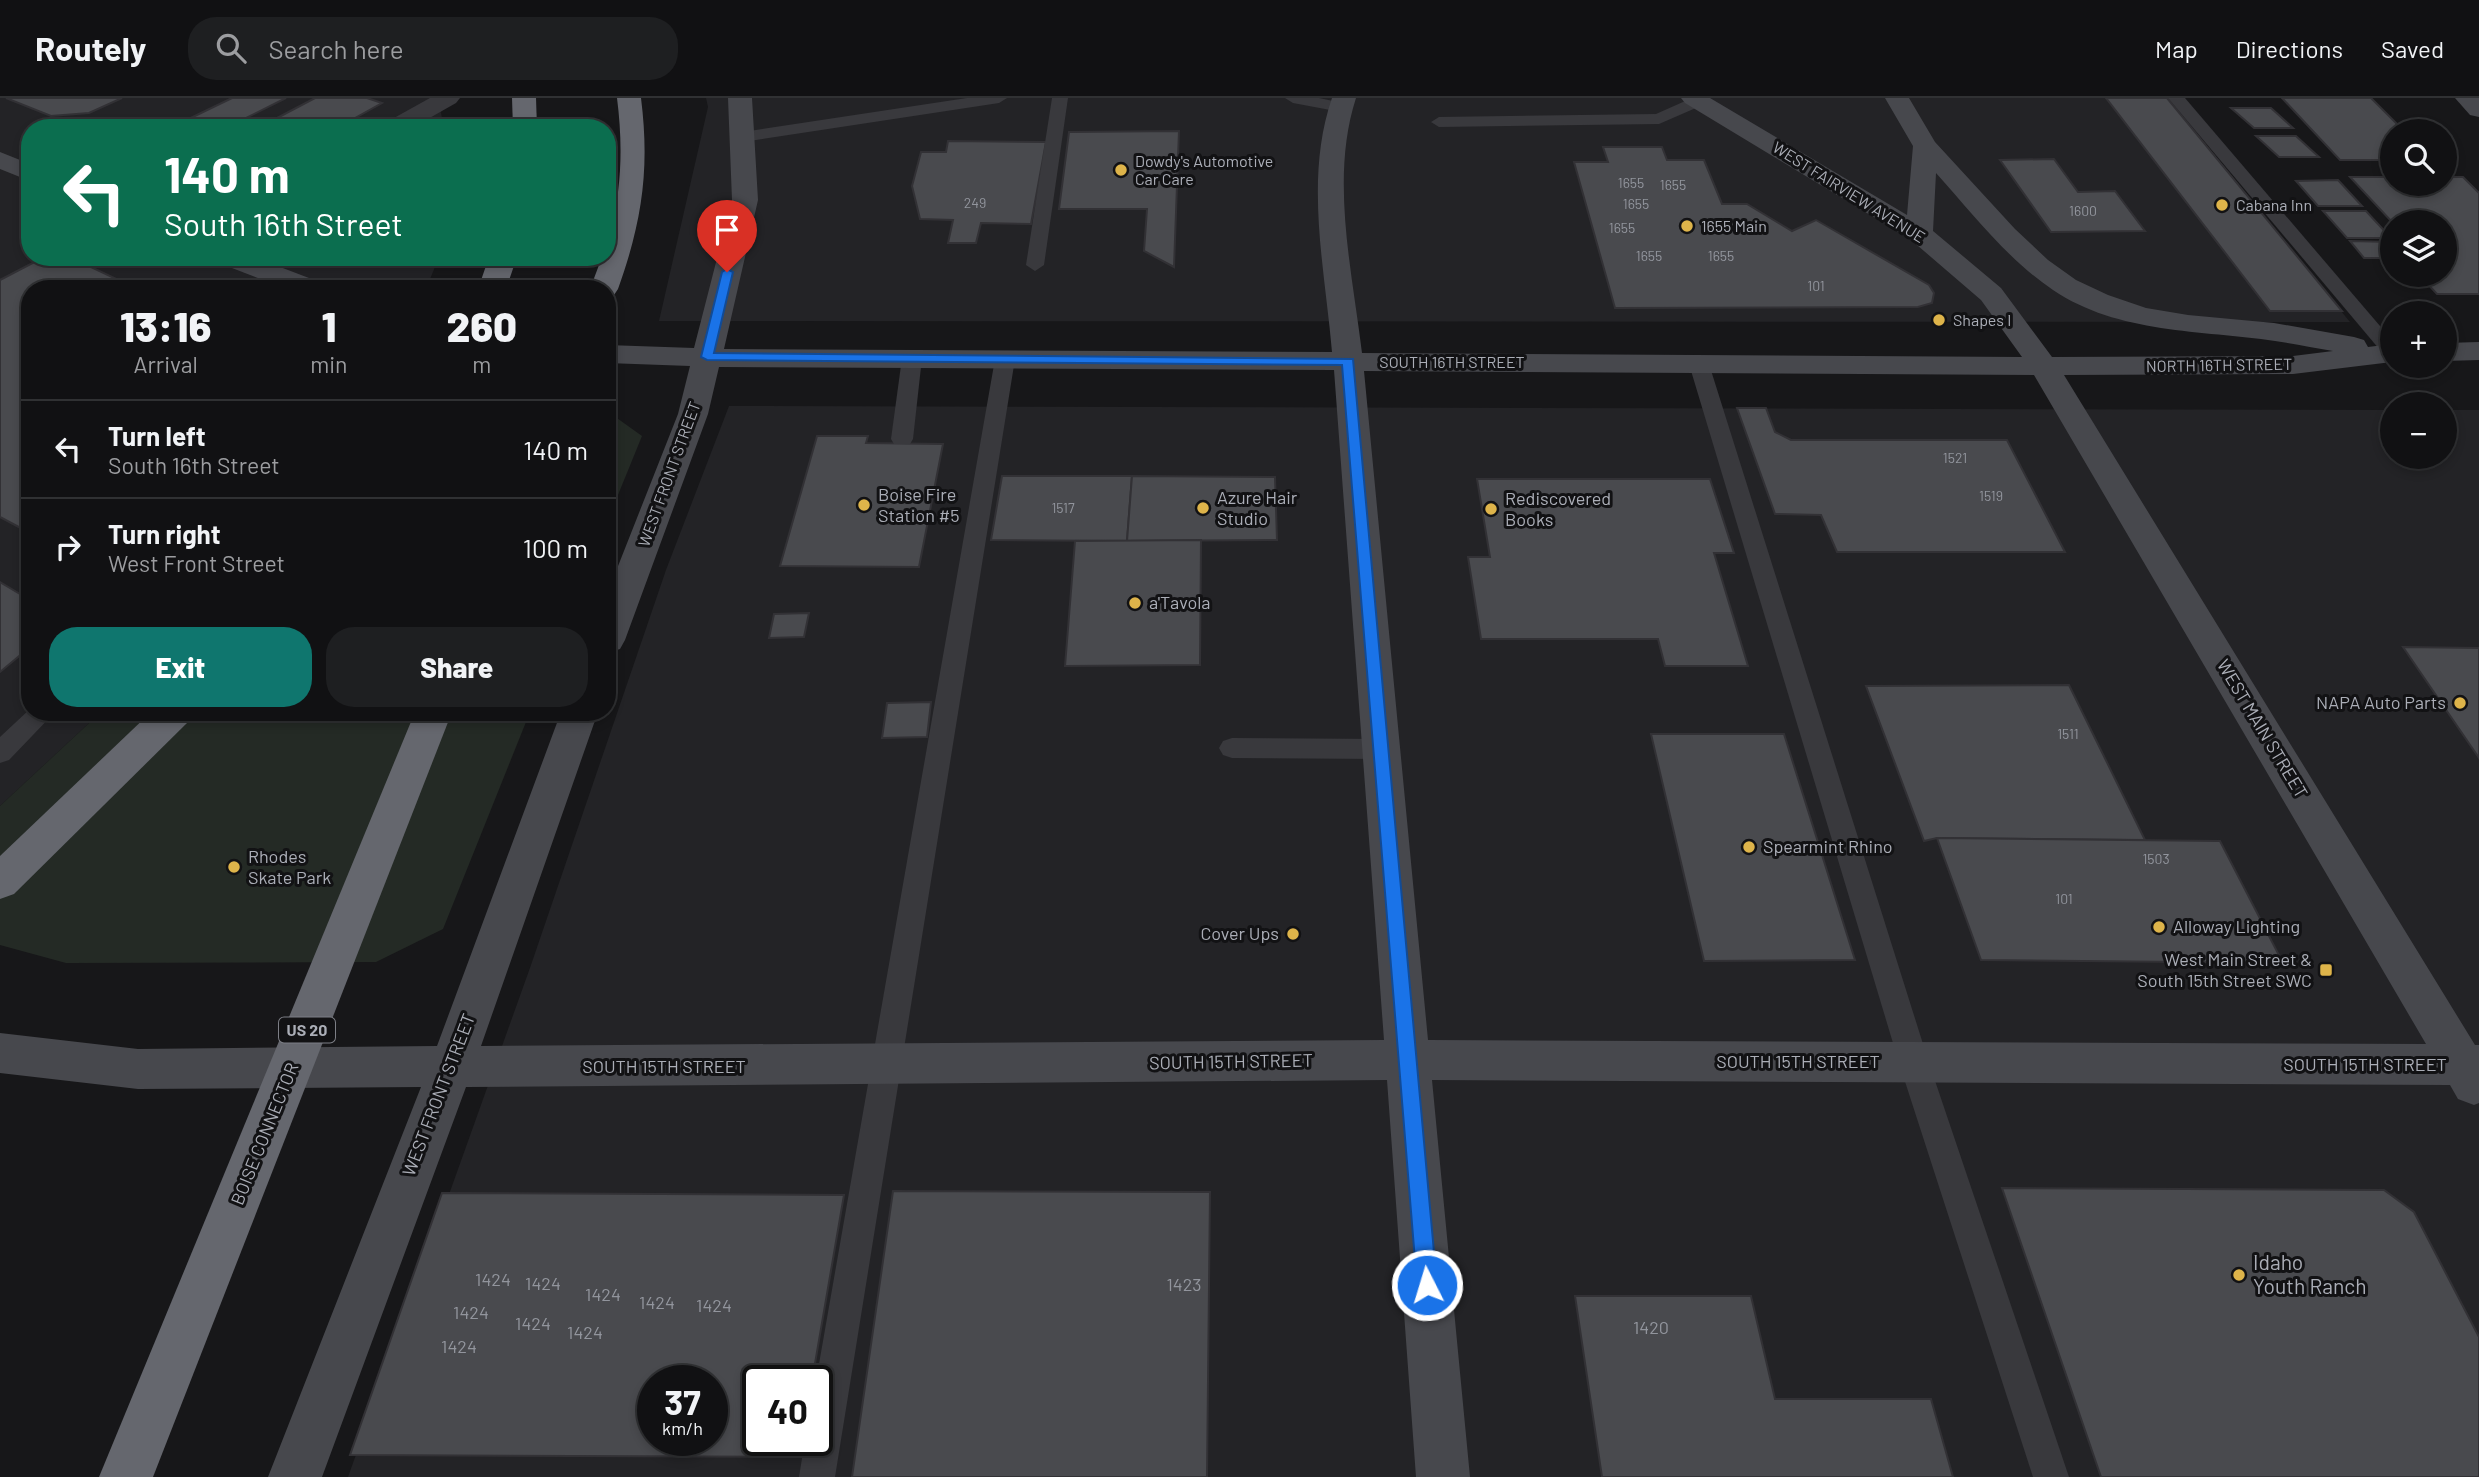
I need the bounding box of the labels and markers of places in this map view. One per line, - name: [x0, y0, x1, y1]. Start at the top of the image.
- place label: Dowdy's Automotive Car Care: [1135, 151, 1273, 188]
- marker: Dowdy's Automotive Car Care: [1113, 162, 1129, 178]
- place label: Cabana Inn: [2236, 195, 2312, 214]
- marker: Cabana Inn: [2214, 197, 2230, 213]
- pin: [697, 200, 757, 272]
- place label: 1655 Main: [1701, 216, 1767, 235]
- marker: 1655 Main: [1679, 218, 1695, 234]
- place label: Shapes I: [1953, 310, 2011, 329]
- marker: Shapes I: [1931, 312, 1947, 328]
- place label: Boise Fire Station #5: [878, 483, 960, 526]
- place label: Azure Hair Studio: [1217, 486, 1298, 529]
- place label: Rediscovered Books: [1505, 487, 1611, 530]
- marker: Boise Fire Station #5: [856, 497, 872, 513]
- marker: Azure Hair Studio: [1195, 500, 1211, 516]
- marker: Rediscovered Books: [1483, 501, 1499, 517]
- place label: a'Tavola: [1149, 591, 1211, 613]
- marker: a'Tavola: [1127, 595, 1143, 611]
- place label: NAPA Auto Parts: [2316, 691, 2446, 713]
- marker: NAPA Auto Parts: [2452, 695, 2468, 711]
- place label: Spearmint Rhino: [1763, 835, 1893, 857]
- marker: Spearmint Rhino: [1741, 839, 1757, 855]
- place label: Rhodes Skate Park: [248, 845, 331, 888]
- marker: Rhodes Skate Park: [226, 859, 242, 875]
- place label: Alloway Lighting: [2173, 915, 2300, 937]
- marker: Alloway Lighting: [2151, 919, 2167, 935]
- place label: Cover Ups: [1200, 922, 1279, 944]
- marker: Cover Ups: [1285, 926, 1301, 942]
- place label: West Main Street & South 15th Street SWC: [2137, 948, 2312, 991]
- marker: West Main Street & South 15th Street SWC: [2318, 962, 2334, 978]
- place label: Idaho Youth Ranch: [2253, 1249, 2366, 1298]
- marker: Idaho Youth Ranch: [2231, 1267, 2247, 1283]

